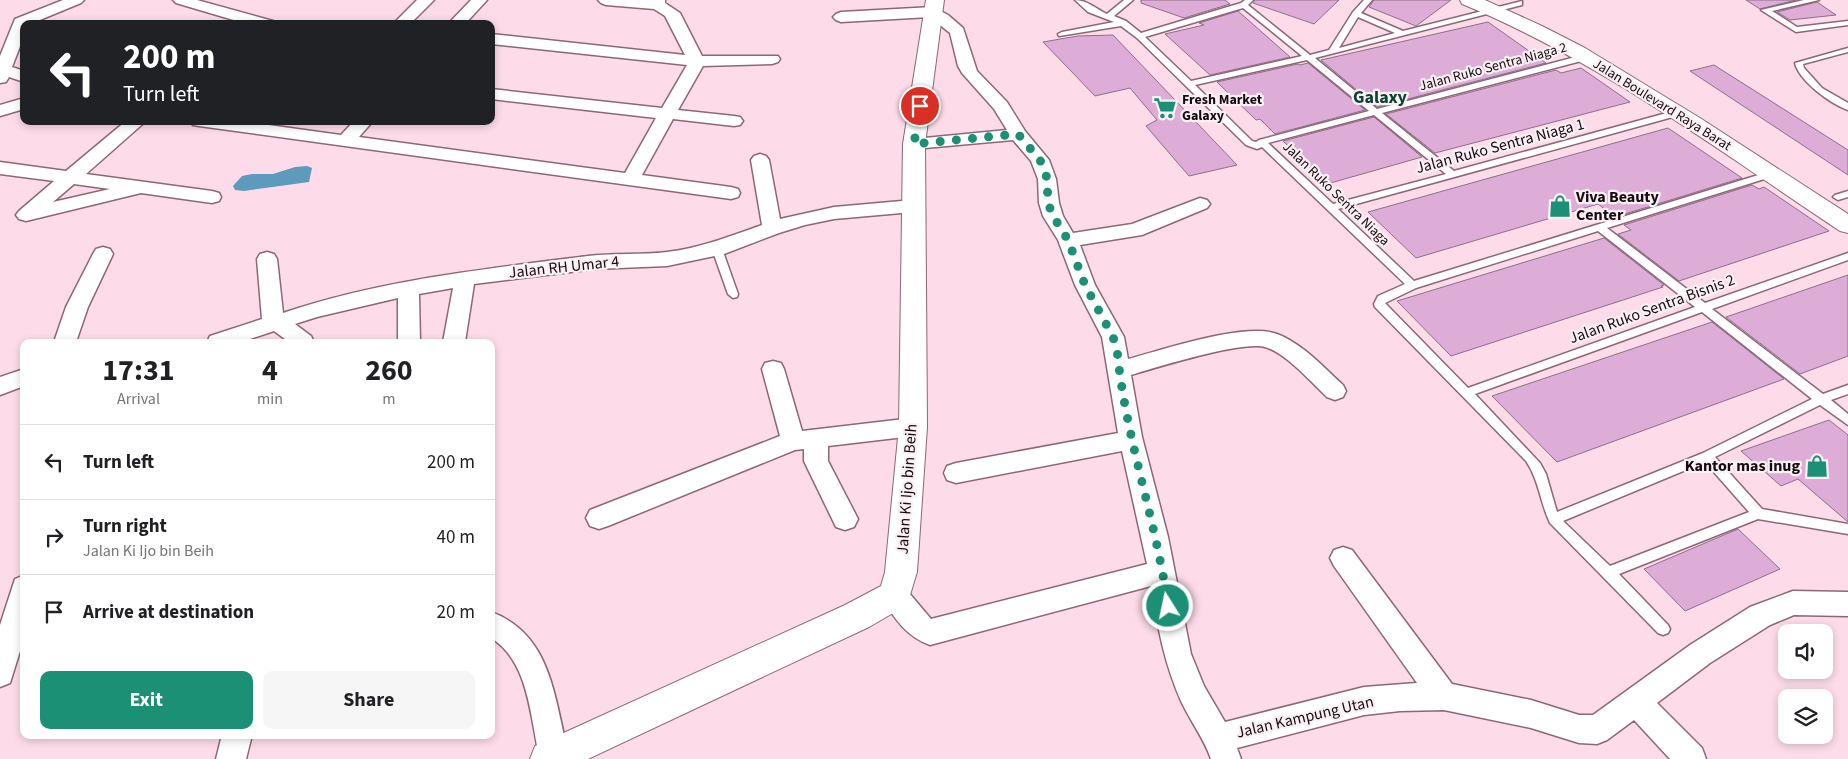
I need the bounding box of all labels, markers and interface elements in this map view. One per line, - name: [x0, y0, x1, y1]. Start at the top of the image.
- text: 200 m: [123, 32, 215, 82]
- street label: Jalan Ruko Sentra Niaga 2: [1417, 38, 1569, 96]
- icon: left: [40, 40, 105, 105]
- street label: Jalan Boulevard Raya Barat: [1589, 54, 1735, 156]
- text: Turn left: [123, 78, 199, 110]
- pin: [899, 85, 941, 127]
- district label: Galaxy: [1353, 85, 1408, 110]
- place label: Fresh Market Galaxy: [1182, 90, 1263, 126]
- icon: arrive: [906, 92, 934, 120]
- supermarket icon: Fresh Market Galaxy: [1152, 95, 1178, 121]
- street label: Jalan Ruko Sentra Niaga 1: [1413, 113, 1587, 179]
- street label: Jalan Ruko Sentra Niaga: [1278, 137, 1394, 251]
- place label: Viva Beauty Center: [1575, 186, 1659, 226]
- shop icon: Viva Beauty Center: [1547, 193, 1573, 219]
- street label: Jalan RH Umar 4: [508, 250, 620, 284]
- street label: Jalan Ruko Sentra Bisnis 2: [1566, 269, 1738, 349]
- text: 17:31: [102, 349, 175, 392]
- text: 4: [262, 349, 278, 392]
- text: 260: [365, 349, 413, 392]
- text: Arrival: [117, 388, 160, 410]
- text: min: [257, 388, 283, 410]
- text: m: [382, 388, 396, 410]
- street label: Jalan Ki Ijo bin Beih: [891, 423, 923, 555]
- icon: left: [40, 448, 68, 476]
- text: Turn left: [83, 449, 154, 476]
- text: 200 m: [427, 449, 475, 476]
- shop icon: Kantor mas inug: [1804, 453, 1830, 479]
- place label: Kantor mas inug: [1685, 455, 1800, 477]
- text: Turn right: [83, 513, 167, 540]
- icon: right: [40, 523, 68, 551]
- text: 40 m: [437, 524, 475, 551]
- text: Jalan Ki Ijo bin Beih: [83, 540, 214, 562]
- position arrow: [1141, 579, 1193, 631]
- icon: arrive: [40, 598, 68, 626]
- text: Arrive at destination: [83, 599, 254, 626]
- text: 20 m: [437, 599, 475, 626]
- map controls: [1778, 624, 1833, 744]
- button: sound: [1778, 624, 1833, 679]
- button: Exit: [40, 671, 253, 729]
- button: Share: [263, 671, 475, 729]
- button: layers: [1778, 689, 1833, 744]
- street label: Jalan Kampung Utan: [1234, 691, 1376, 743]

